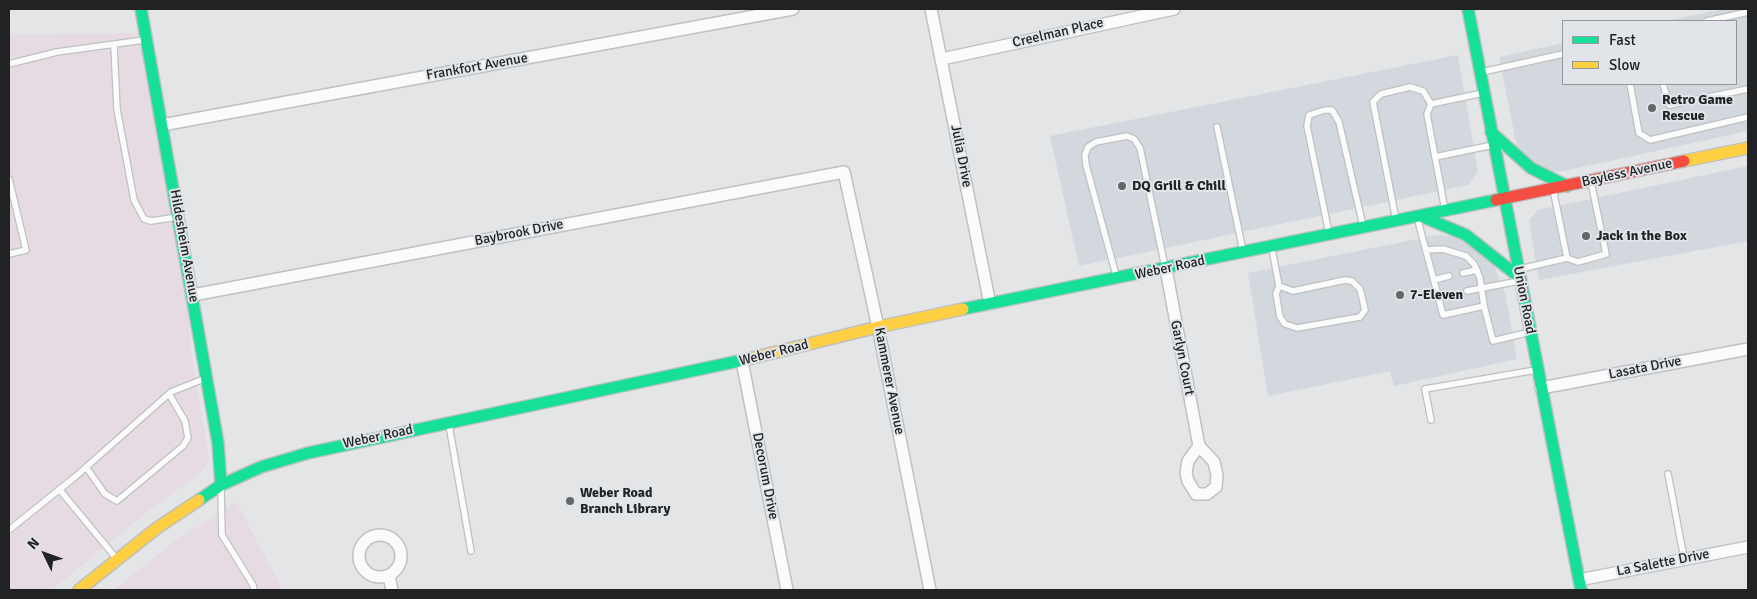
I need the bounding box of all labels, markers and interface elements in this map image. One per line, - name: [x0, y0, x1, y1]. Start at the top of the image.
- street label: Creelman Place: [1011, 14, 1105, 52]
- legend: [1562, 20, 1737, 85]
- text: Fast: [1609, 31, 1636, 49]
- street label: Frankfort Avenue: [425, 50, 529, 84]
- text: Slow: [1609, 56, 1640, 74]
- place label: Retro Game Rescue: [1662, 92, 1733, 124]
- marker: Retro Game Rescue: [1646, 102, 1658, 114]
- street label: Julia Drive: [947, 123, 975, 189]
- street label: Bayless Avenue: [1580, 155, 1674, 191]
- place label: DQ Grill & Chill: [1132, 178, 1226, 194]
- marker: DQ Grill & Chill: [1116, 180, 1128, 192]
- street label: Hildesheim Avenue: [166, 188, 202, 304]
- street label: Baybrook Drive: [473, 216, 565, 250]
- place label: Jack in the Box: [1596, 228, 1687, 244]
- marker: Jack in the Box: [1580, 230, 1592, 242]
- street label: Weber Road: [1134, 252, 1206, 284]
- street label: Union Road: [1509, 265, 1539, 335]
- place label: 7-Eleven: [1410, 287, 1463, 303]
- marker: 7-Eleven: [1394, 289, 1406, 301]
- street label: Garlyn Court: [1166, 319, 1198, 397]
- street label: Kammerer Avenue: [870, 326, 908, 436]
- street label: Weber Road: [738, 336, 810, 370]
- street label: Lasata Drive: [1607, 353, 1683, 383]
- street label: Weber Road: [342, 421, 414, 453]
- street label: Decorum Drive: [748, 431, 782, 521]
- place label: Weber Road Branch Library: [580, 485, 670, 518]
- marker: Weber Road Branch Library: [564, 495, 576, 507]
- north arrow: [20, 529, 70, 579]
- text: N: [24, 534, 43, 553]
- street label: La Salette Drive: [1615, 546, 1711, 580]

